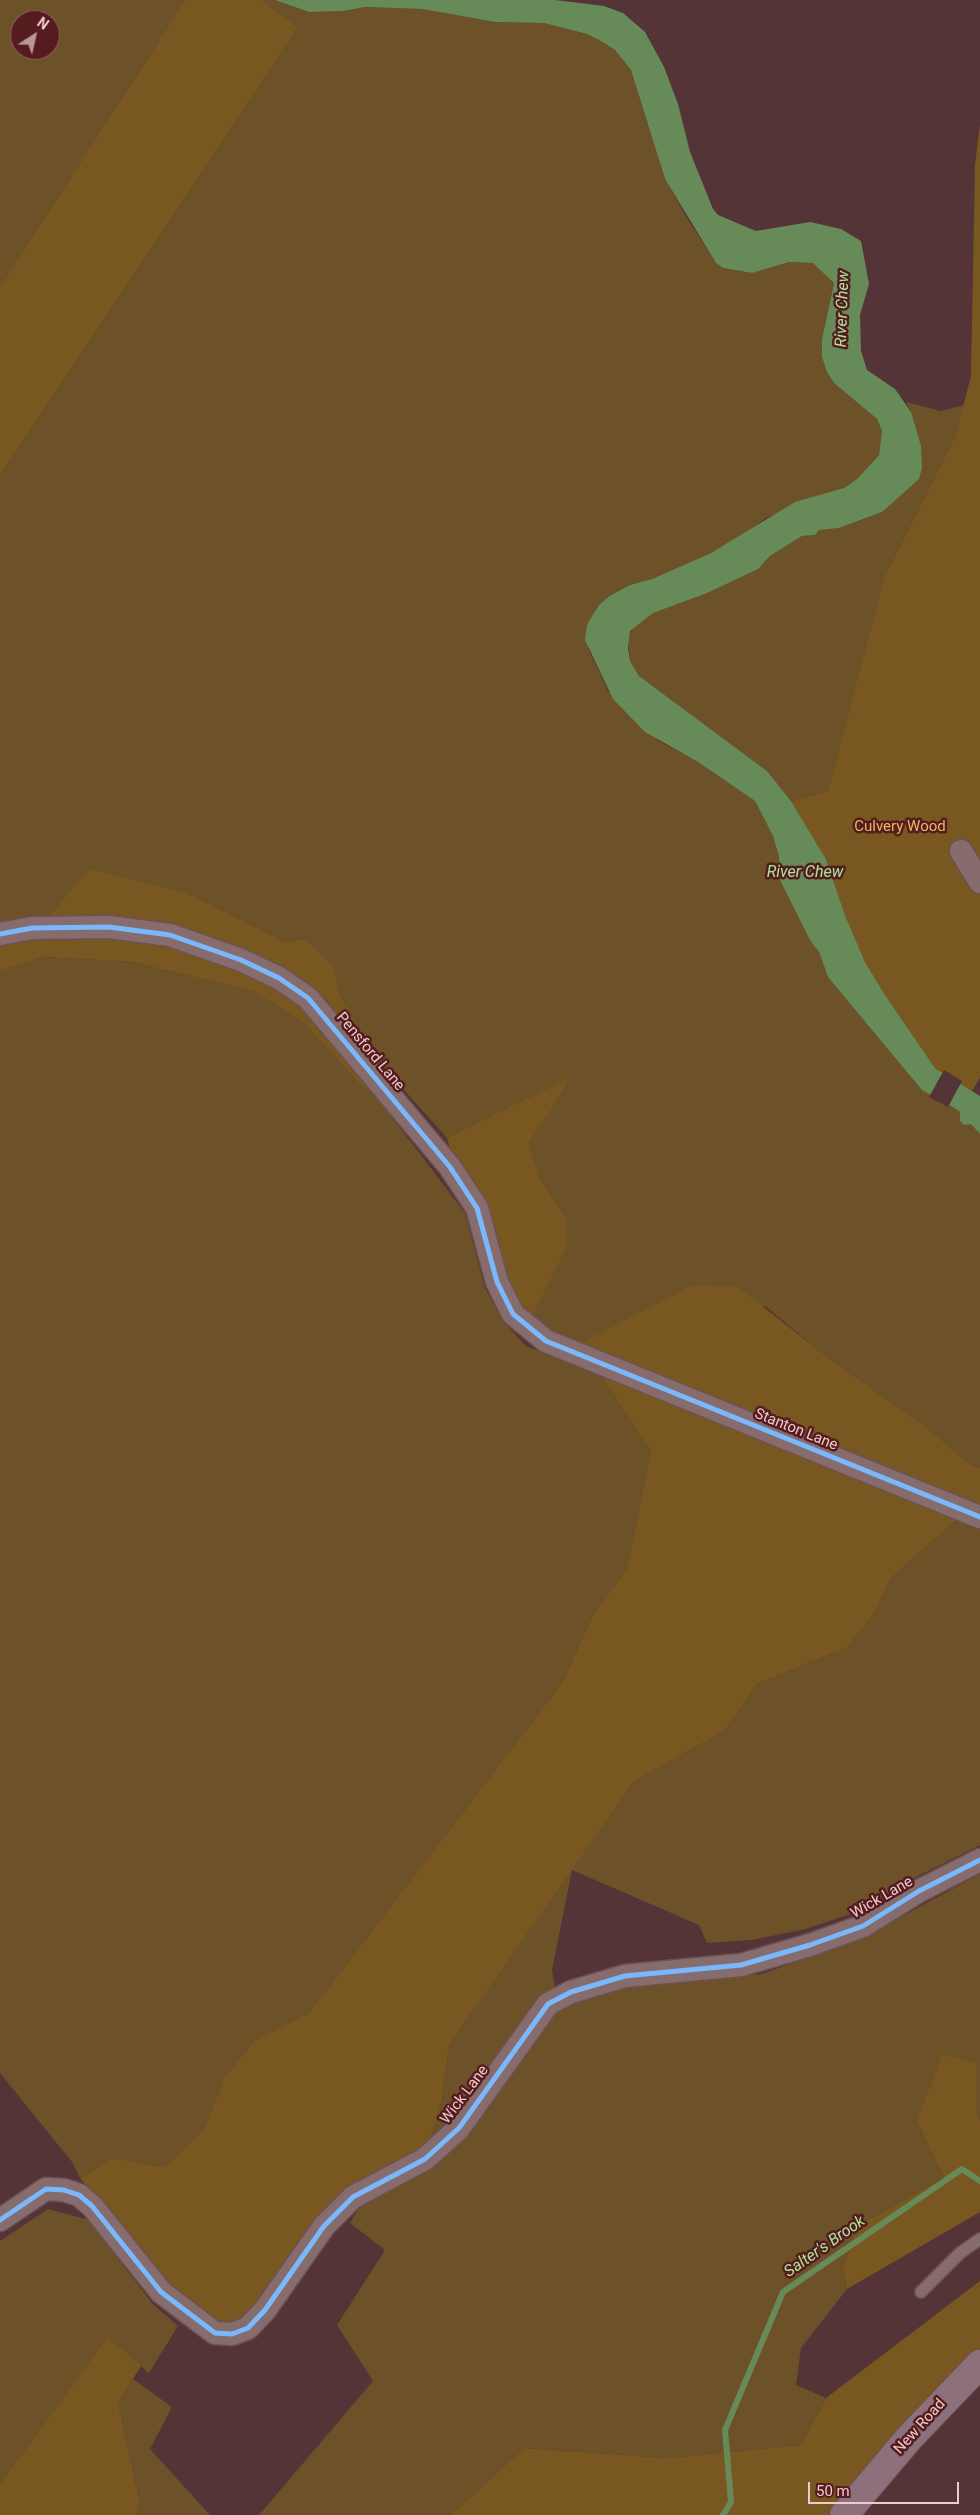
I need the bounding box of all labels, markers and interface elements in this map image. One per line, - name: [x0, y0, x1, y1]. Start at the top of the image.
- north arrow: [10, 10, 60, 60]
- text: N: [34, 14, 52, 33]
- water label: River Chew: [832, 270, 854, 348]
- park label: Culvery Wood: [854, 818, 946, 836]
- water label: River Chew: [767, 863, 843, 883]
- street label: Pensford Lane: [332, 1009, 408, 1095]
- street label: Stanton Lane: [752, 1405, 840, 1455]
- street label: Wick Lane: [848, 1873, 916, 1923]
- street label: Wick Lane: [437, 2062, 493, 2128]
- water label: Salter's Brook: [781, 2212, 869, 2282]
- street label: New Road: [891, 2396, 949, 2458]
- scale bar: [810, 2472, 961, 2504]
- text: 50 m: [816, 2482, 850, 2500]

